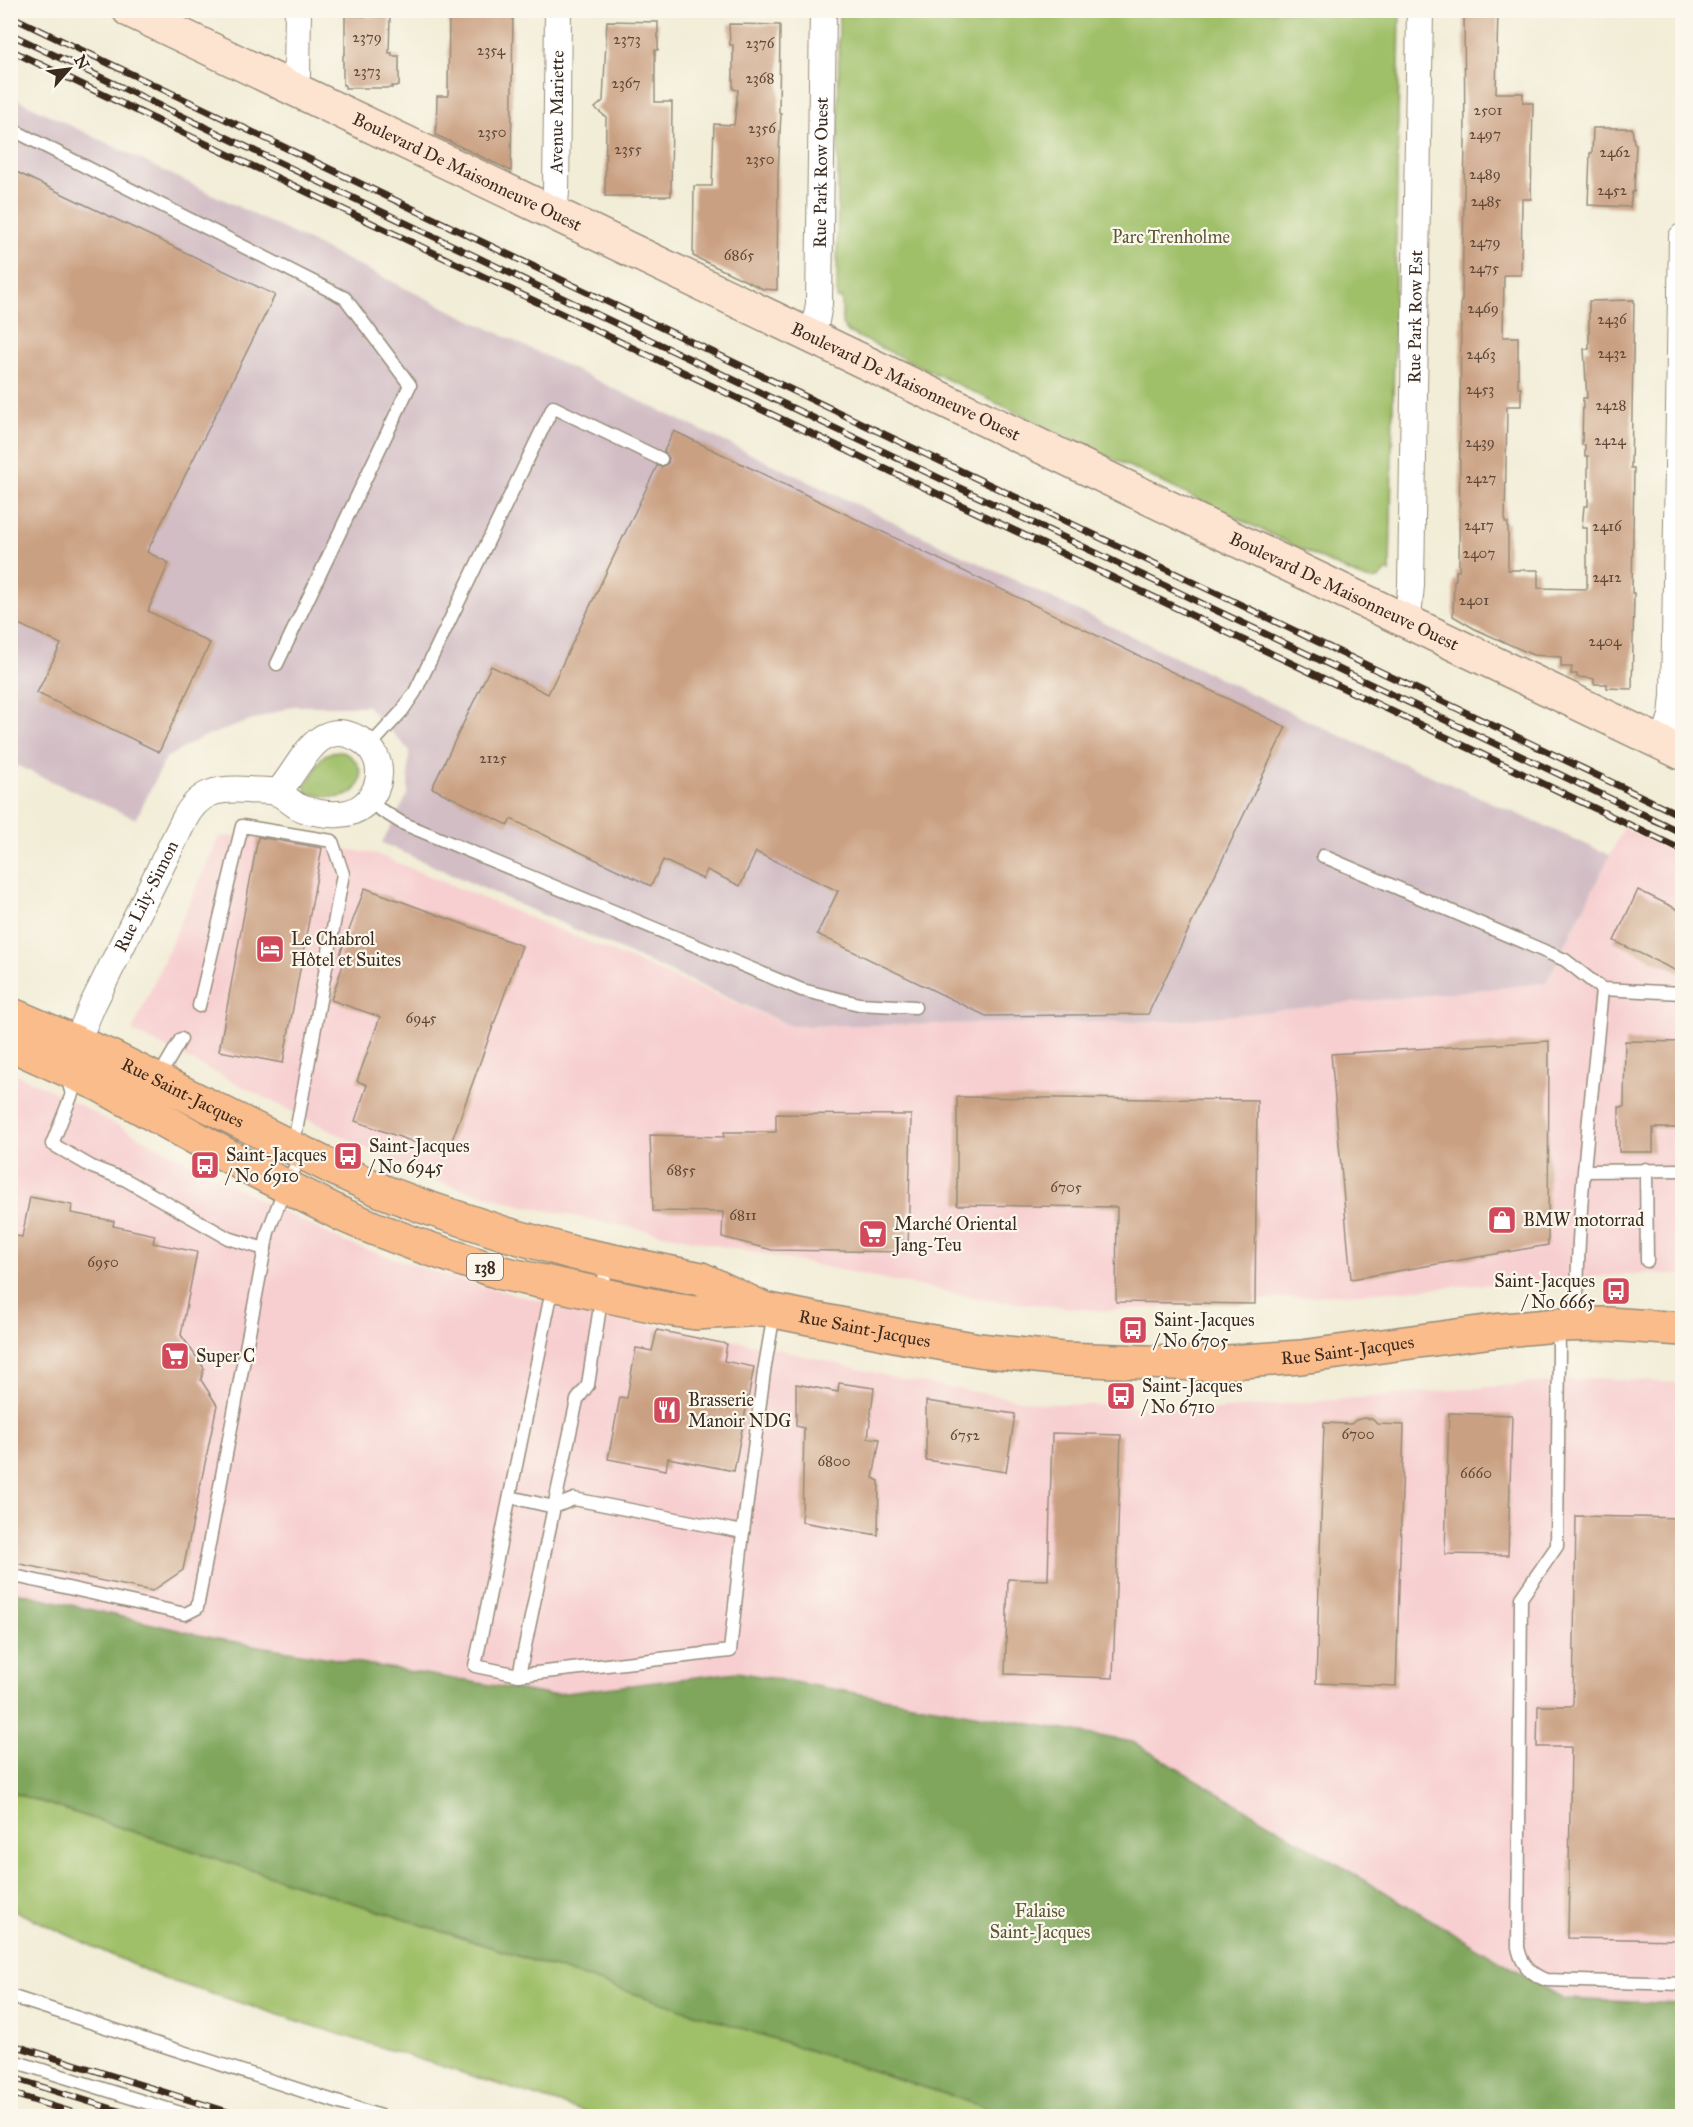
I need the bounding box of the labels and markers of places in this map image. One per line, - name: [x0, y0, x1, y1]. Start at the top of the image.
- place label: Le Chabrol Hôtel et Suites: [291, 928, 401, 971]
- hotel icon: Le Chabrol Hôtel et Suites: [254, 933, 286, 965]
- place label: Saint-Jacques / No 6945: [367, 1135, 470, 1178]
- bus stop icon: Saint-Jacques / No 6945: [332, 1140, 364, 1172]
- place label: Saint-Jacques / No 6910: [224, 1144, 327, 1187]
- bus stop icon: Saint-Jacques / No 6910: [189, 1149, 221, 1181]
- shop icon: BMW motorrad: [1486, 1204, 1518, 1236]
- place label: BMW motorrad: [1523, 1209, 1644, 1231]
- place label: Marché Oriental Jang-Teu: [892, 1213, 1017, 1257]
- supermarket icon: Marché Oriental Jang-Teu: [857, 1218, 889, 1250]
- place label: Saint-Jacques / No 6665: [1494, 1270, 1596, 1313]
- bus stop icon: Saint-Jacques / No 6665: [1600, 1275, 1632, 1307]
- place label: Saint-Jacques / No 6705: [1152, 1309, 1255, 1352]
- bus stop icon: Saint-Jacques / No 6705: [1117, 1314, 1149, 1346]
- supermarket icon: Super C: [159, 1340, 191, 1372]
- place label: Super C: [196, 1345, 255, 1367]
- place label: Saint-Jacques / No 6710: [1140, 1375, 1243, 1418]
- bus stop icon: Saint-Jacques / No 6710: [1105, 1380, 1137, 1412]
- place label: Brasserie Manoir NDG: [688, 1389, 791, 1432]
- restaurant icon: Brasserie Manoir NDG: [651, 1394, 683, 1426]

